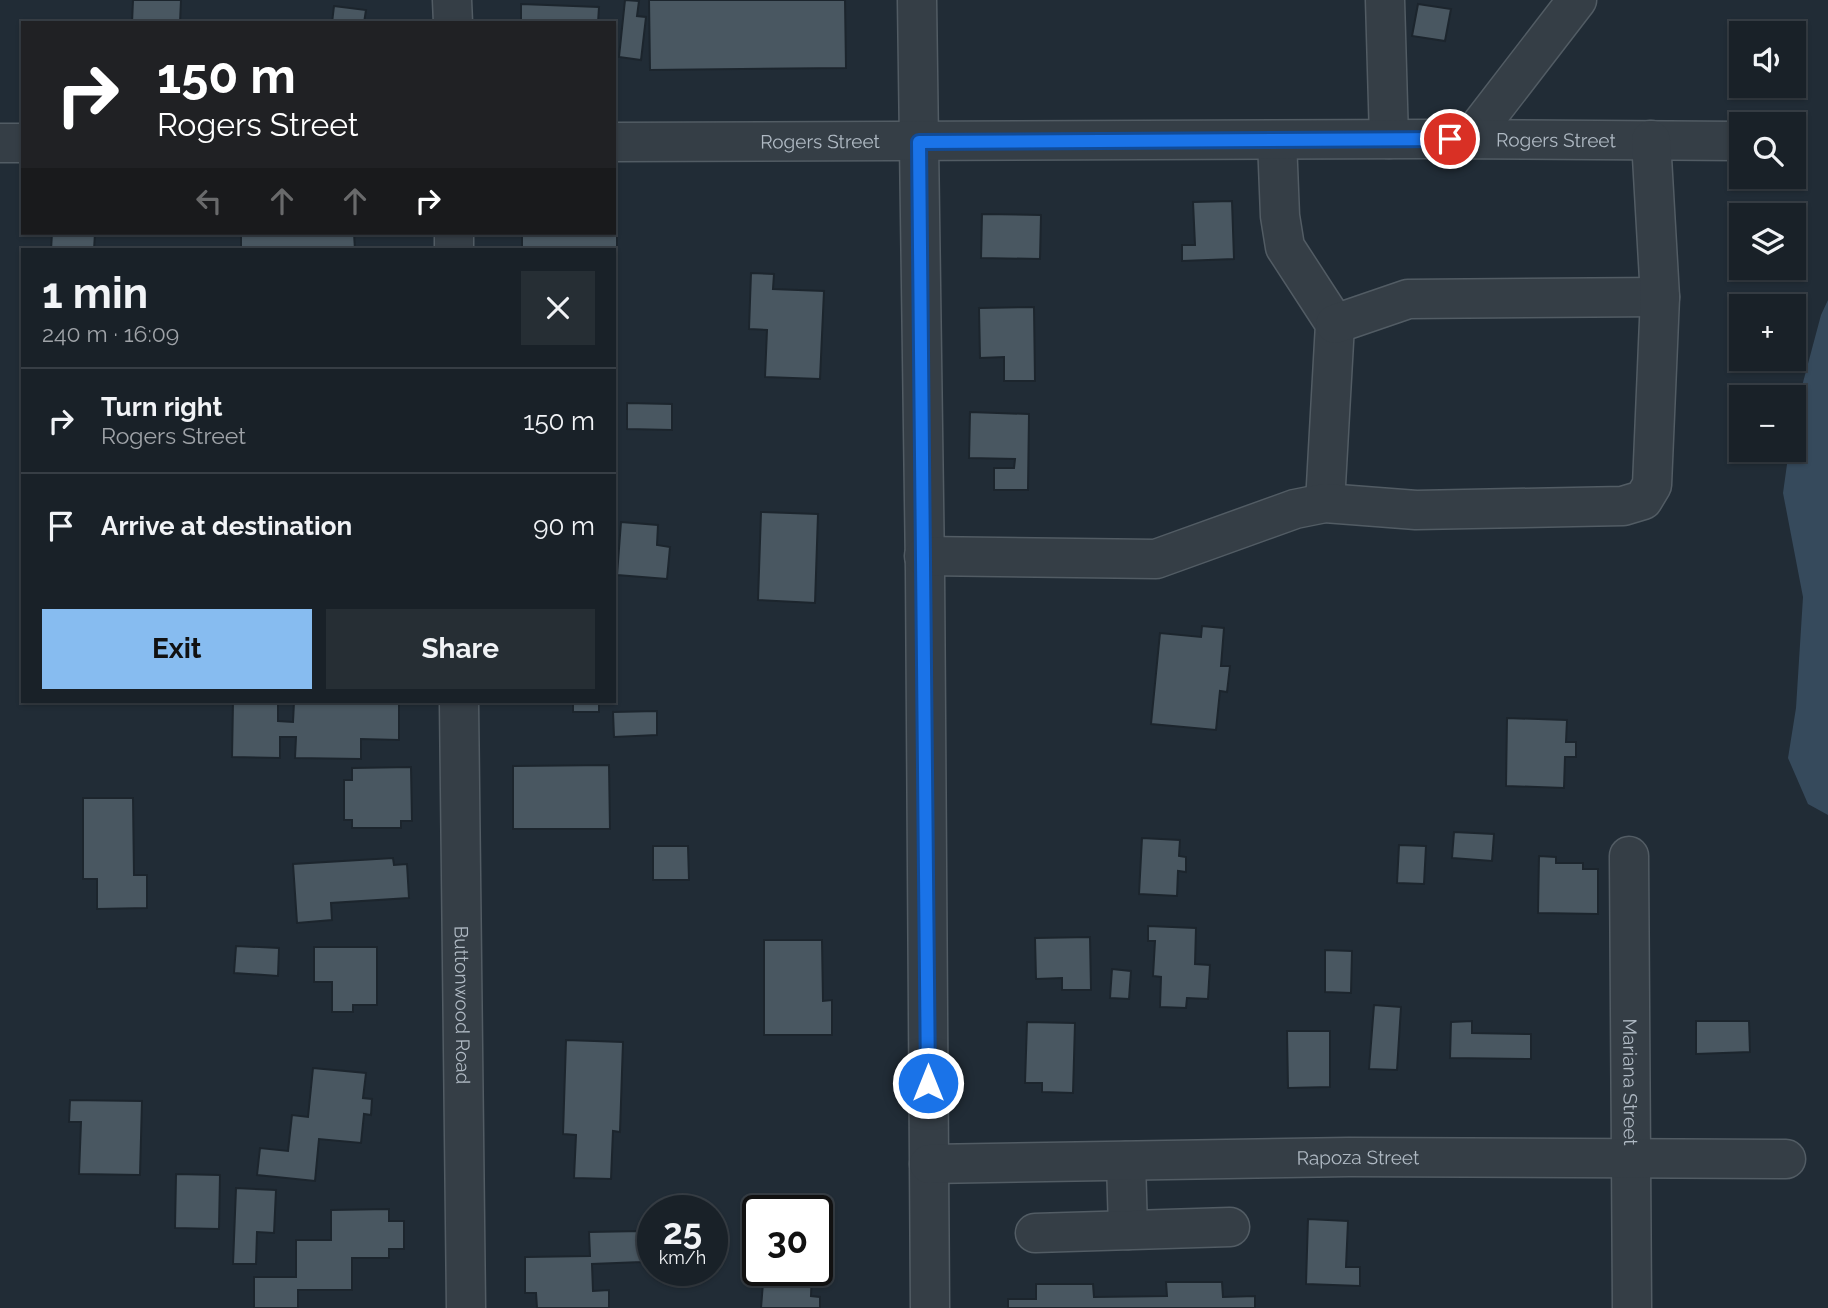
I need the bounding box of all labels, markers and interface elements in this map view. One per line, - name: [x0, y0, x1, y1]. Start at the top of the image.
- map controls: [1729, 21, 1806, 462]
- button: sound: [1729, 21, 1806, 98]
- text: 150 m: [157, 47, 296, 104]
- icon: right: [42, 49, 133, 140]
- text: Rogers Street: [157, 106, 359, 143]
- pin: [1420, 109, 1480, 169]
- button: search: [1729, 112, 1806, 189]
- icon: arrive: [1431, 120, 1469, 158]
- street label: Rogers Street: [1496, 128, 1617, 151]
- street label: Rogers Street: [760, 130, 881, 152]
- icon: left: [190, 182, 228, 220]
- icon: ahead: [263, 182, 301, 220]
- icon: ahead: [336, 182, 374, 220]
- icon: right: [409, 182, 447, 220]
- button: layers: [1729, 203, 1806, 280]
- text: 1 min: [42, 269, 148, 318]
- button: close: [521, 271, 595, 345]
- button: +: [1729, 294, 1806, 371]
- text: 240 m · 16:09: [42, 320, 179, 347]
- button: −: [1729, 385, 1806, 462]
- text: Turn right: [101, 392, 222, 422]
- icon: right: [42, 402, 80, 440]
- text: 150 m: [523, 406, 595, 436]
- text: Rogers Street: [101, 422, 246, 449]
- icon: arrive: [42, 507, 80, 545]
- text: Arrive at destination: [101, 511, 352, 541]
- text: 90 m: [533, 511, 595, 541]
- button: Exit: [42, 609, 312, 689]
- button: Share: [326, 609, 595, 689]
- street label: Buttonwood Road: [451, 925, 474, 1084]
- street label: Mariana Street: [1619, 1018, 1642, 1146]
- position arrow: [891, 1046, 965, 1120]
- street label: Rapoza Street: [1296, 1146, 1420, 1169]
- speed limit sign: 30: [742, 1195, 833, 1286]
- text: 25: [663, 1211, 702, 1252]
- text: km/h: [659, 1247, 706, 1268]

